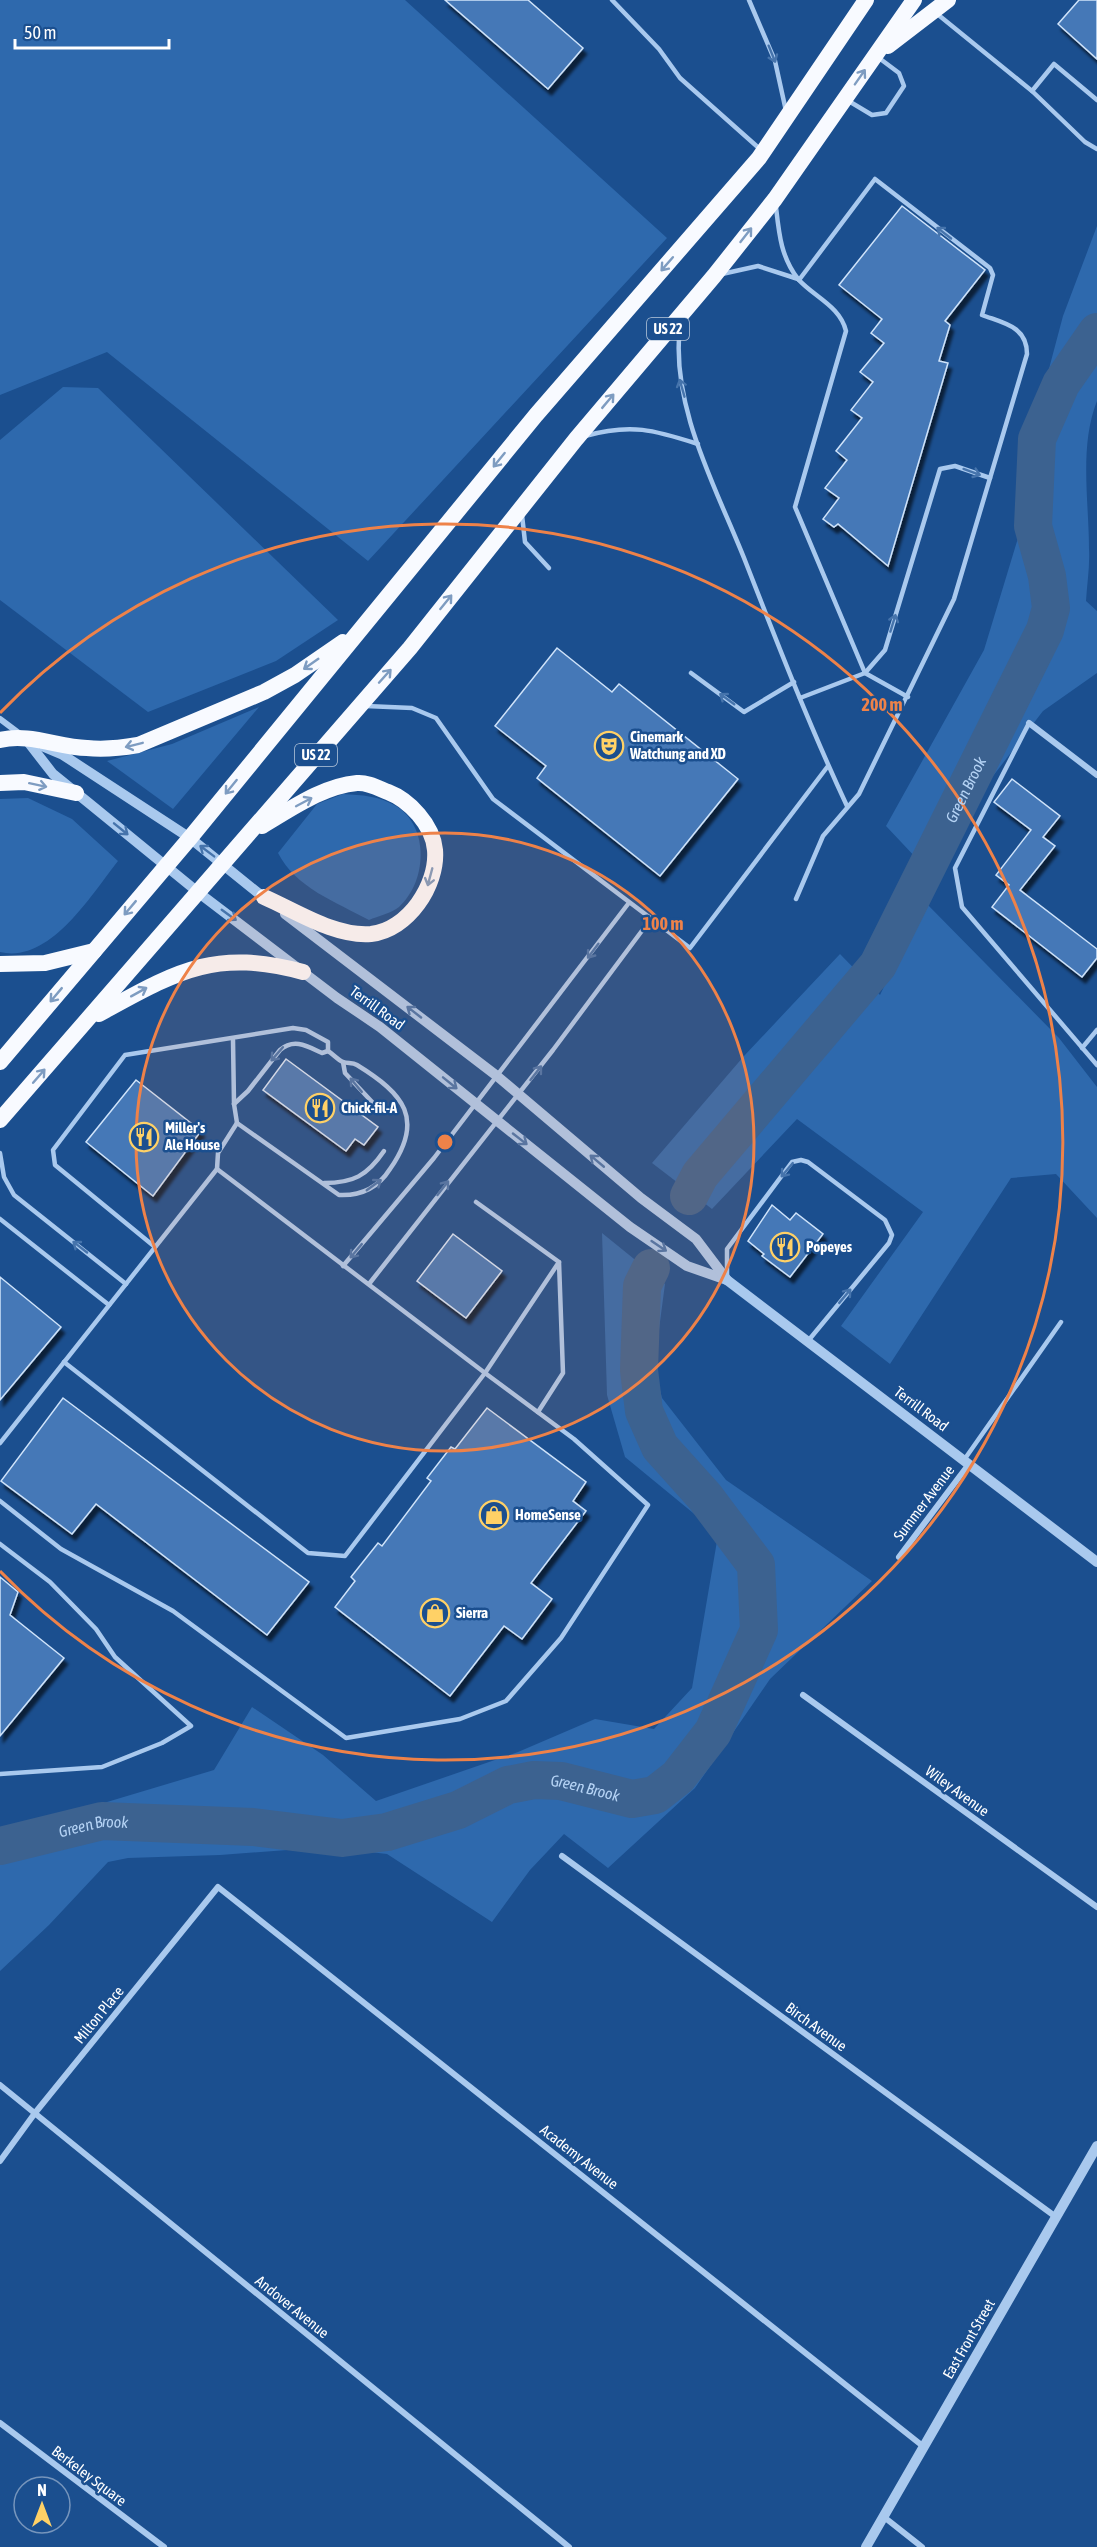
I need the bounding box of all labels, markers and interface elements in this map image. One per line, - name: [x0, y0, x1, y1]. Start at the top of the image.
- scale bar: [15, 12, 170, 50]
- text: 50 m: [24, 22, 56, 43]
- one-way arrow: [767, 44, 778, 62]
- one-way arrow: [854, 69, 866, 86]
- one-way arrow: [936, 226, 952, 239]
- one-way arrow: [740, 227, 753, 243]
- one-way arrow: [660, 257, 674, 272]
- road number: US 22: [647, 318, 689, 340]
- one-way arrow: [676, 379, 687, 398]
- one-way arrow: [601, 394, 615, 409]
- one-way arrow: [493, 452, 506, 468]
- one-way arrow: [963, 468, 981, 479]
- one-way arrow: [440, 594, 453, 610]
- one-way arrow: [888, 614, 899, 633]
- one-way arrow: [303, 658, 319, 670]
- one-way arrow: [378, 668, 392, 683]
- one-way arrow: [719, 693, 735, 705]
- text: 200 m: [862, 694, 902, 715]
- place label: Cinemark Watchung and XD: [629, 728, 726, 762]
- theatre icon: Cinemark Watchung and XD: [593, 730, 625, 762]
- one-way arrow: [125, 739, 144, 751]
- road number: US 22: [295, 744, 337, 766]
- water label: Green Brook: [942, 753, 990, 825]
- one-way arrow: [225, 779, 238, 795]
- one-way arrow: [28, 780, 48, 791]
- one-way arrow: [295, 796, 313, 807]
- one-way arrow: [113, 823, 129, 836]
- one-way arrow: [199, 845, 215, 857]
- one-way arrow: [424, 867, 435, 886]
- one-way arrow: [123, 900, 137, 915]
- one-way arrow: [220, 908, 236, 921]
- text: 100 m: [643, 913, 683, 934]
- one-way arrow: [586, 942, 599, 958]
- street label: Terrill Road: [347, 982, 408, 1033]
- one-way arrow: [130, 986, 147, 998]
- one-way arrow: [49, 987, 63, 1002]
- one-way arrow: [406, 1006, 422, 1019]
- one-way arrow: [270, 1046, 284, 1061]
- one-way arrow: [529, 1065, 542, 1081]
- one-way arrow: [32, 1069, 46, 1084]
- one-way arrow: [441, 1077, 457, 1090]
- one-way arrow: [349, 1078, 363, 1093]
- restaurant icon: Chick-fil-A: [304, 1092, 336, 1124]
- place label: Chick-fil-A: [341, 1099, 398, 1116]
- place label: Miller's Ale House: [164, 1119, 220, 1153]
- restaurant icon: Miller's Ale House: [128, 1121, 160, 1153]
- centre of rings: [435, 1132, 455, 1152]
- one-way arrow: [512, 1132, 528, 1145]
- one-way arrow: [590, 1154, 605, 1168]
- one-way arrow: [780, 1162, 794, 1177]
- one-way arrow: [366, 1179, 382, 1191]
- one-way arrow: [437, 1181, 450, 1197]
- restaurant icon: Popeyes: [769, 1231, 801, 1263]
- place label: Popeyes: [806, 1238, 853, 1255]
- one-way arrow: [650, 1240, 666, 1252]
- one-way arrow: [72, 1241, 88, 1254]
- one-way arrow: [349, 1243, 362, 1259]
- one-way arrow: [838, 1289, 852, 1304]
- street label: Terrill Road: [891, 1383, 952, 1434]
- street label: Summer Avenue: [890, 1462, 958, 1544]
- shop icon: HomeSense: [478, 1499, 510, 1531]
- place label: HomeSense: [515, 1506, 581, 1523]
- shop icon: Sierra: [419, 1597, 451, 1629]
- place label: Sierra: [456, 1604, 488, 1621]
- street label: Wiley Avenue: [922, 1762, 993, 1819]
- water label: Green Brook: [550, 1772, 623, 1805]
- water label: Green Brook: [57, 1812, 130, 1840]
- street label: Milton Place: [70, 1982, 127, 2047]
- street label: Birch Avenue: [782, 1999, 850, 2055]
- street label: Academy Avenue: [537, 2121, 622, 2192]
- street label: Andover Avenue: [252, 2272, 333, 2341]
- street label: East Front Street: [939, 2296, 998, 2381]
- street label: Berkeley Square: [49, 2442, 130, 2509]
- north arrow: [12, 2475, 72, 2535]
- text: N: [37, 2481, 47, 2499]

